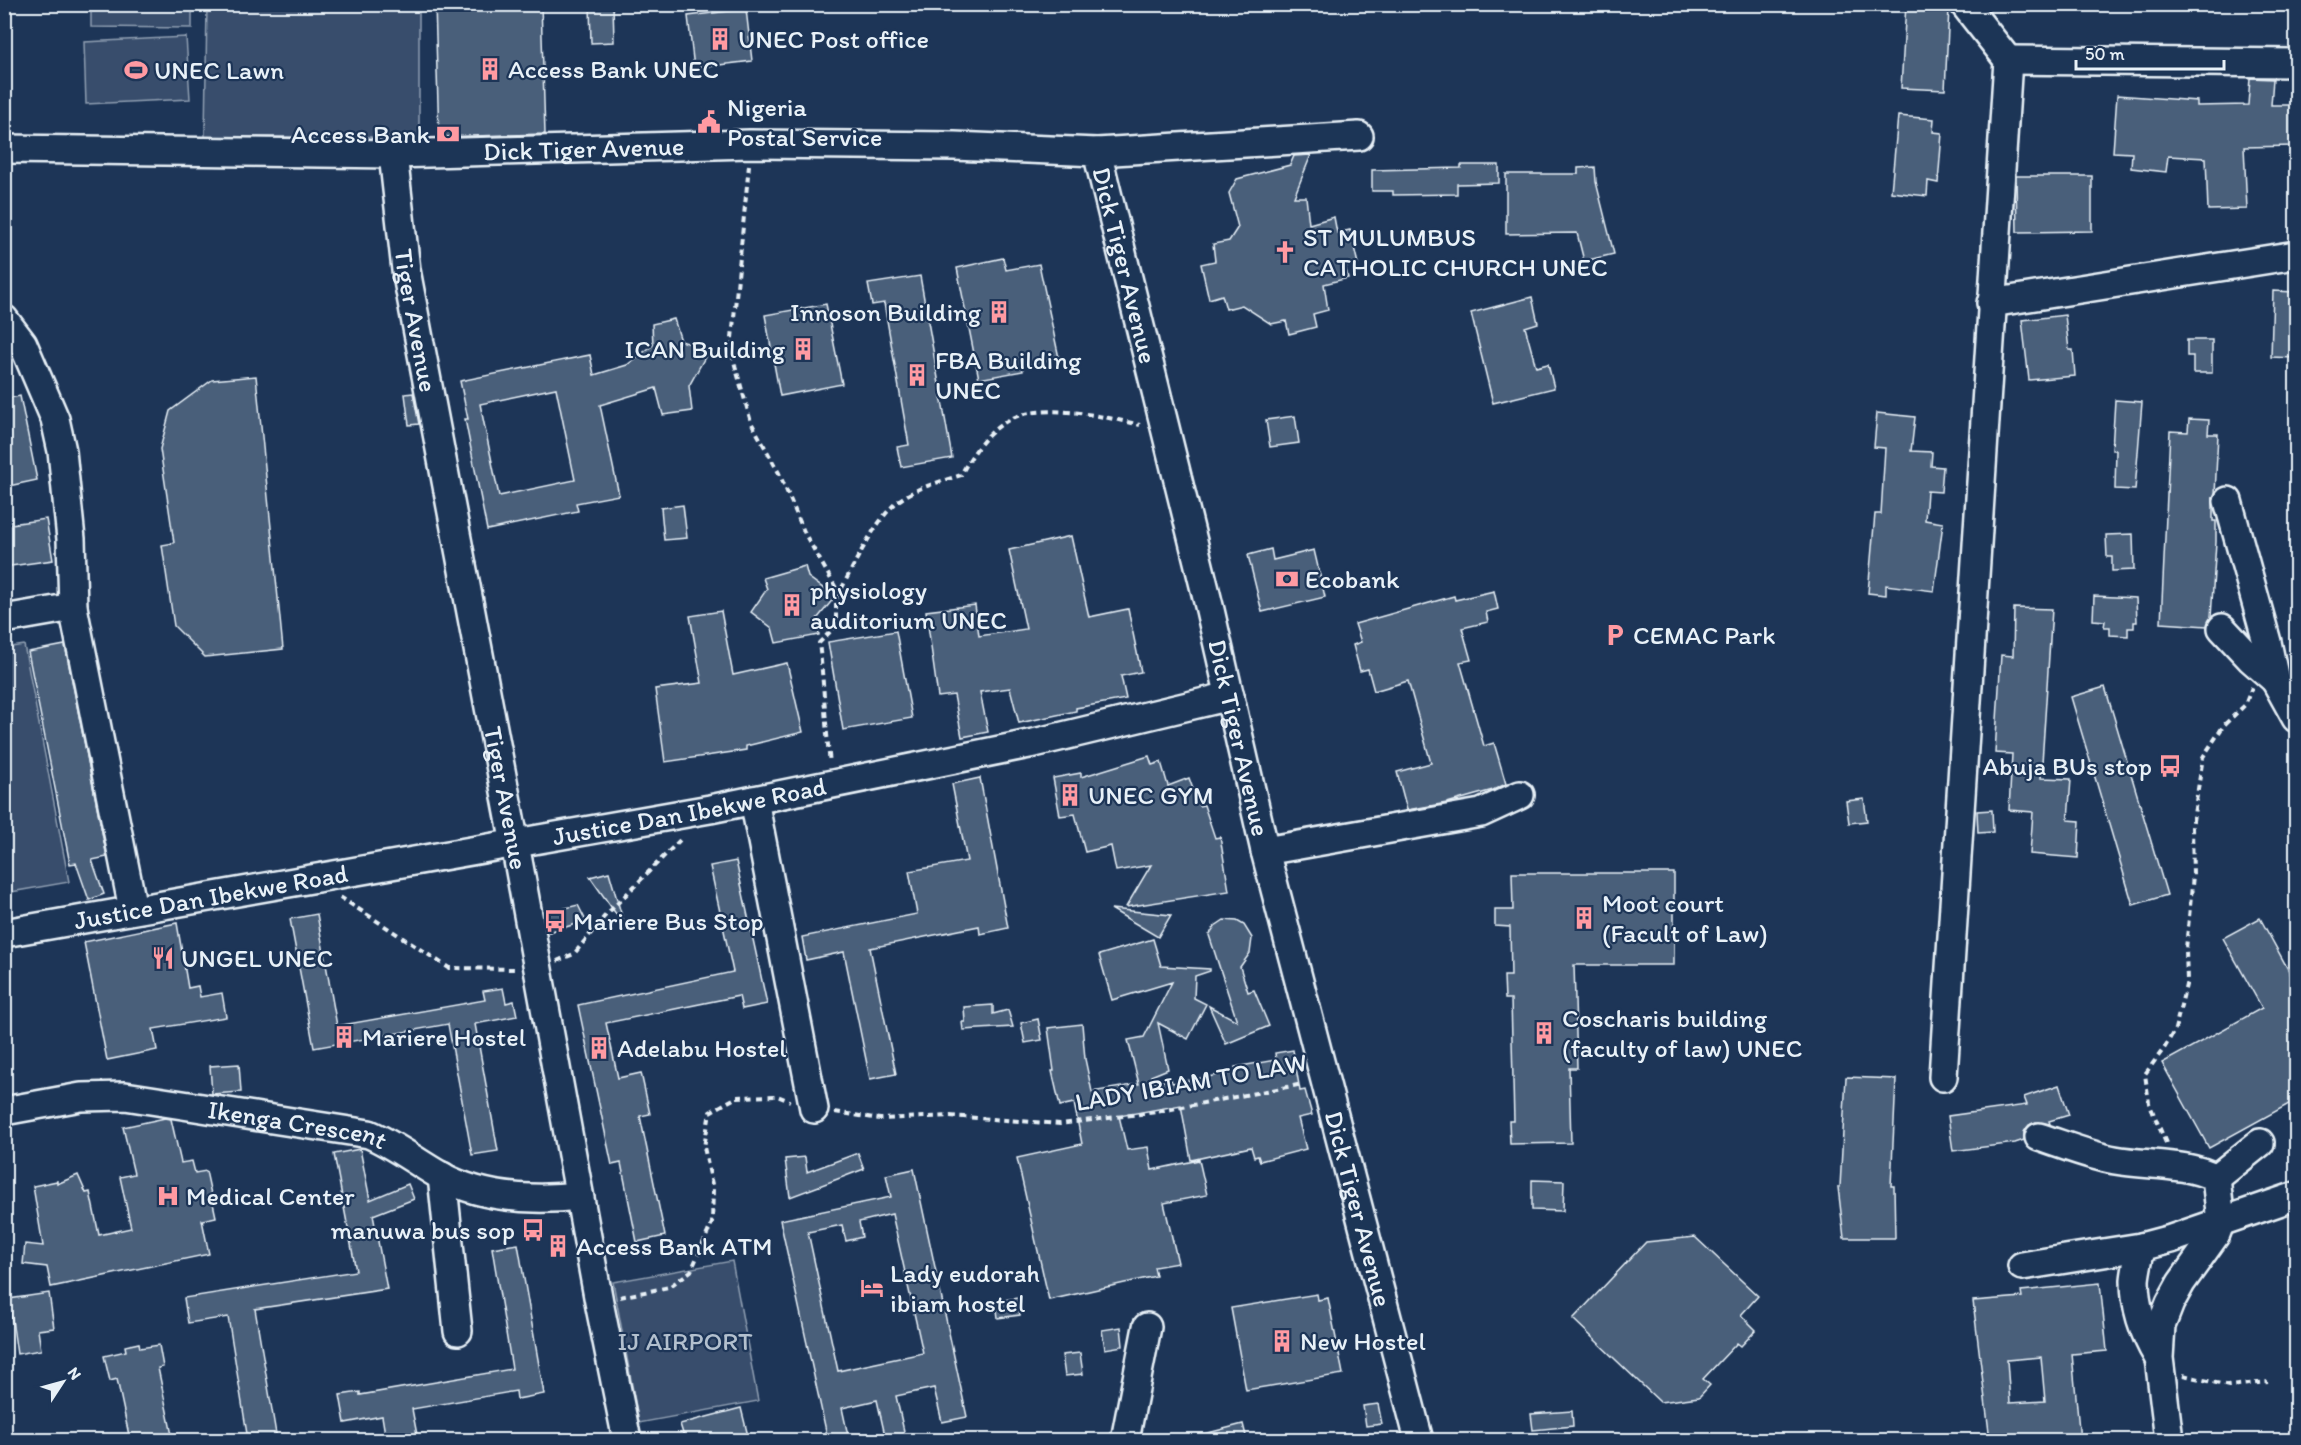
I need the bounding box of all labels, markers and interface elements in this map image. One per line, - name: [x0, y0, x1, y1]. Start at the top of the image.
- place label: UNEC Post office: [738, 23, 929, 55]
- building icon: UNEC Post office: [707, 26, 733, 52]
- scale bar: [2076, 33, 2224, 71]
- text: 50 m: [2085, 43, 2125, 65]
- place label: Access Bank UNEC: [508, 53, 719, 85]
- place label: UNEC Lawn: [154, 54, 284, 86]
- building icon: Access Bank UNEC: [477, 56, 503, 82]
- sports icon: UNEC Lawn: [123, 57, 149, 83]
- place label: Nigeria Postal Service: [727, 91, 882, 153]
- public building icon: Nigeria Postal Service: [696, 109, 722, 135]
- place label: Access Bank: [291, 118, 431, 150]
- bank icon: Access Bank: [435, 121, 461, 147]
- street label: Dick Tiger Avenue: [483, 130, 685, 167]
- street label: Dick Tiger Avenue: [1085, 164, 1165, 367]
- place label: ST MULUMBUS CATHOLIC CHURCH UNEC: [1303, 221, 1608, 283]
- church icon: ST MULUMBUS CATHOLIC CHURCH UNEC: [1272, 239, 1298, 265]
- street label: Tiger Avenue: [388, 247, 445, 395]
- place label: Innoson Building: [790, 296, 982, 328]
- building icon: Innoson Building: [986, 299, 1012, 325]
- place label: ICAN Building: [625, 333, 786, 365]
- building icon: ICAN Building: [790, 336, 816, 362]
- place label: FBA Building UNEC: [935, 344, 1082, 406]
- building icon: FBA Building UNEC: [904, 362, 930, 388]
- place label: Ecobank: [1305, 563, 1400, 595]
- bank icon: Ecobank: [1274, 566, 1300, 592]
- place label: physiology auditorium UNEC: [810, 574, 1007, 636]
- building icon: physiology auditorium UNEC: [779, 592, 805, 618]
- place label: CEMAC Park: [1633, 619, 1775, 651]
- parking icon: CEMAC Park: [1602, 622, 1628, 648]
- street label: Dick Tiger Avenue: [1201, 636, 1277, 839]
- street label: Tiger Avenue: [477, 723, 535, 872]
- place label: Abuja BUs stop: [1982, 750, 2152, 782]
- bus stop icon: Abuja BUs stop: [2157, 753, 2183, 779]
- street label: Justice Dan Ibekwe Road: [550, 770, 829, 852]
- place label: UNEC GYM: [1088, 779, 1214, 811]
- building icon: UNEC GYM: [1057, 782, 1083, 808]
- street label: Justice Dan Ibekwe Road: [71, 857, 350, 936]
- place label: Moot court (Facult of Law): [1602, 887, 1768, 949]
- place label: Mariere Bus Stop: [573, 905, 764, 937]
- building icon: Moot court (Facult of Law): [1571, 905, 1597, 931]
- bus stop icon: Mariere Bus Stop: [542, 908, 568, 934]
- place label: UNGEL UNEC: [181, 942, 333, 974]
- restaurant icon: UNGEL UNEC: [150, 945, 176, 971]
- place label: Coscharis building (faculty of law) UNEC: [1562, 1002, 1802, 1064]
- building icon: Coscharis building (faculty of law) UNEC: [1531, 1020, 1557, 1046]
- place label: Mariere Hostel: [362, 1021, 526, 1053]
- building icon: Mariere Hostel: [331, 1024, 357, 1050]
- place label: Adelabu Hostel: [617, 1032, 787, 1064]
- building icon: Adelabu Hostel: [586, 1035, 612, 1061]
- street label: LADY IBIAM TO LAW: [1073, 1046, 1309, 1118]
- street label: Ikenga Crescent: [206, 1093, 393, 1156]
- street label: Dick Tiger Avenue: [1318, 1107, 1399, 1310]
- place label: Medical Center: [186, 1180, 355, 1212]
- hospital icon: Medical Center: [155, 1183, 181, 1209]
- place label: manuwa bus sop: [331, 1214, 515, 1246]
- bus stop icon: manuwa bus sop: [520, 1217, 546, 1243]
- place label: Access Bank ATM: [576, 1230, 772, 1262]
- building icon: Access Bank ATM: [545, 1233, 571, 1259]
- place label: Lady eudorah ibiam hostel: [890, 1257, 1040, 1319]
- hotel icon: Lady eudorah ibiam hostel: [859, 1275, 885, 1301]
- park label: IJ AIRPORT: [617, 1325, 753, 1357]
- place label: New Hostel: [1300, 1325, 1426, 1357]
- building icon: New Hostel: [1269, 1328, 1295, 1354]
- north arrow: [33, 1352, 93, 1412]
- text: N: [64, 1364, 86, 1383]

